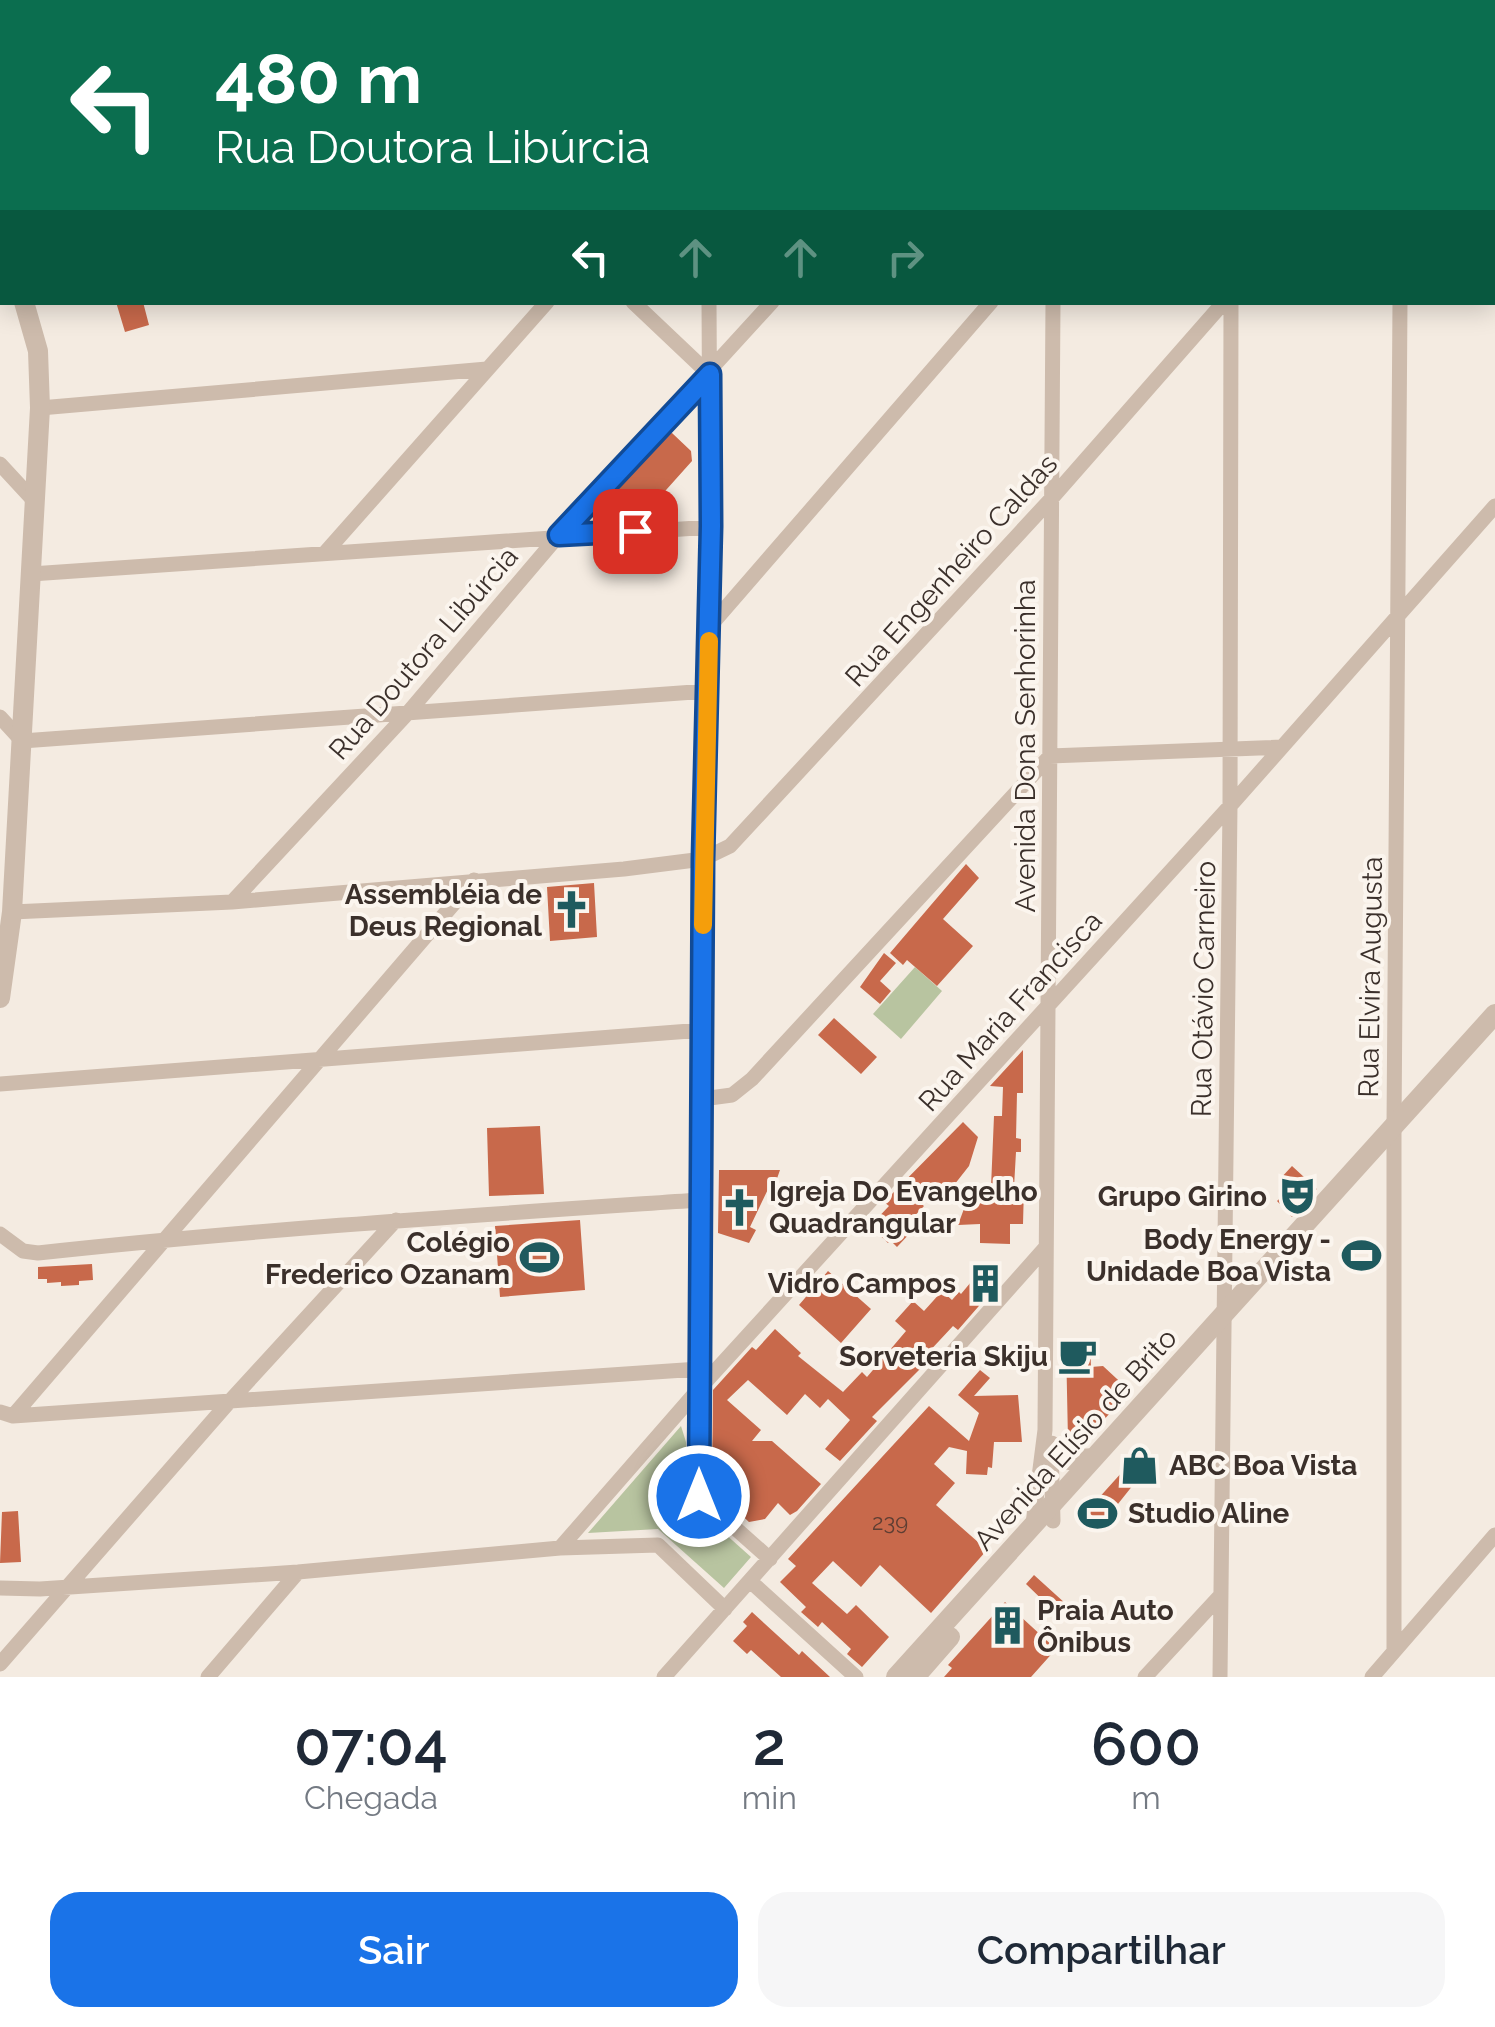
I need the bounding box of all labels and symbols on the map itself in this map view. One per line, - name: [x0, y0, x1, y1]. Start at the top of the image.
- street label: Rua Engenheiro Caldas: [838, 448, 1064, 693]
- pin: [593, 489, 678, 574]
- street label: Rua Doutora Libúrcia: [322, 540, 525, 766]
- street label: Avenida Dona Senhorinha: [1009, 579, 1042, 913]
- street label: Rua Elvira Augusta: [1352, 856, 1389, 1098]
- street label: Rua Otávio Carneiro: [1185, 861, 1222, 1117]
- place label: Assembléia de Deus Regional: [345, 878, 542, 943]
- church icon: Assembléia de Deus Regional: [551, 889, 593, 931]
- street label: Rua Maria Francisca: [912, 905, 1109, 1118]
- place label: Igreja Do Evangelho Quadrangular: [769, 1175, 1038, 1240]
- theatre icon: Grupo Girino: [1276, 1175, 1318, 1217]
- place label: Grupo Girino: [1098, 1180, 1267, 1213]
- church icon: Igreja Do Evangelho Quadrangular: [718, 1186, 760, 1228]
- place label: Body Energy - Unidade Boa Vista: [1086, 1223, 1331, 1288]
- place label: Colégio Frederico Ozanam: [265, 1226, 510, 1291]
- sports icon: Body Energy - Unidade Boa Vista: [1340, 1234, 1382, 1276]
- sports icon: Colégio Frederico Ozanam: [519, 1237, 561, 1279]
- building icon: Vidro Campos: [965, 1262, 1007, 1304]
- place label: Vidro Campos: [768, 1267, 956, 1300]
- street label: Avenida Elísio de Brito: [967, 1322, 1184, 1557]
- cafe icon: Sorveteria Skiju: [1057, 1335, 1099, 1377]
- place label: Sorveteria Skiju: [839, 1340, 1048, 1373]
- position arrow: [647, 1444, 751, 1548]
- shop icon: ABC Boa Vista: [1118, 1444, 1160, 1486]
- place label: ABC Boa Vista: [1169, 1449, 1357, 1482]
- sports icon: Studio Aline: [1077, 1492, 1119, 1534]
- place label: Studio Aline: [1128, 1497, 1290, 1530]
- house number: 239: [872, 1509, 908, 1535]
- place label: Praia Auto Ônibus: [1037, 1594, 1174, 1659]
- building icon: Praia Auto Ônibus: [986, 1605, 1028, 1647]

